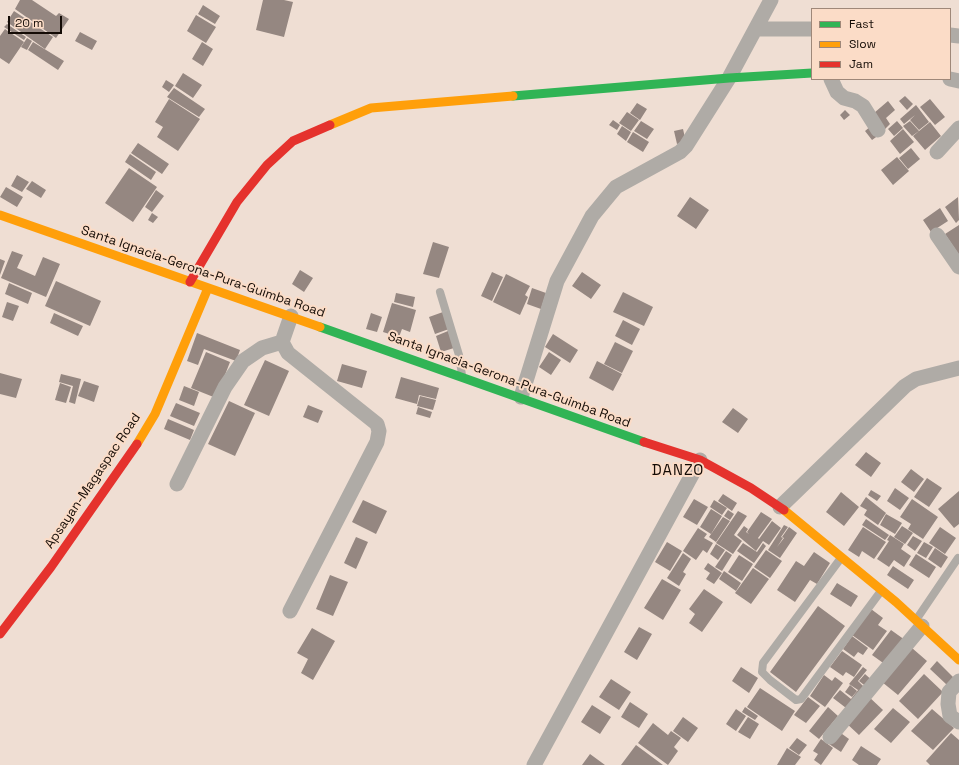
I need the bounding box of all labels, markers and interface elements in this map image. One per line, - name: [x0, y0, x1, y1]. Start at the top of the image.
- scale bar: [10, 8, 64, 34]
- legend: [811, 8, 951, 80]
- text: 20 m: [15, 15, 43, 31]
- text: Fast: [849, 16, 874, 32]
- text: Slow: [849, 36, 876, 52]
- text: Jam: [849, 56, 873, 72]
- street label: Santa Ignacia-Gerona-Pura-Guimba Road: [79, 223, 327, 321]
- street label: Santa Ignacia-Gerona-Pura-Guimba Road: [386, 329, 632, 431]
- street label: Apsayan-Magaspac Road: [42, 410, 144, 552]
- district label: DANZO: [652, 462, 704, 480]

